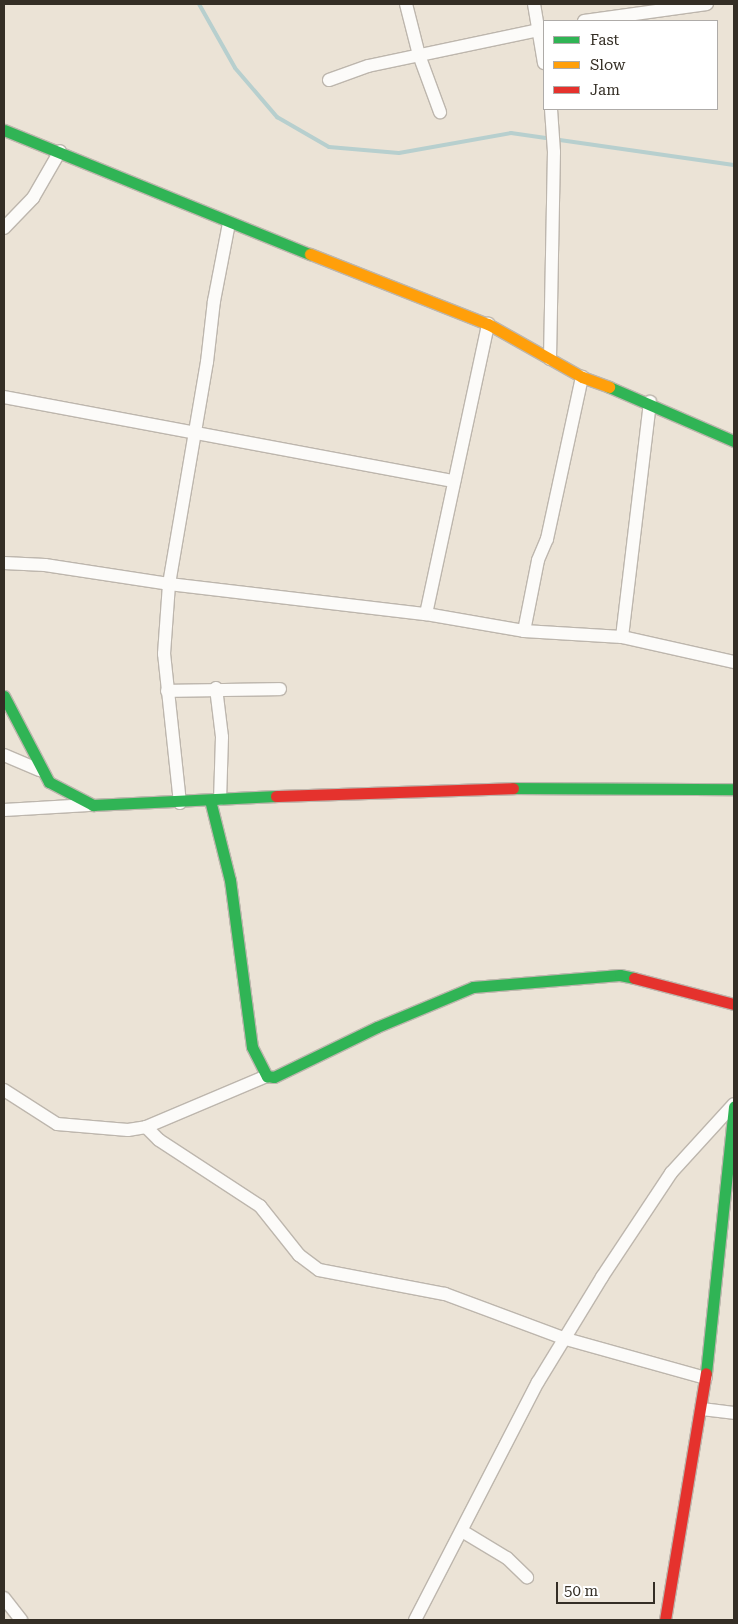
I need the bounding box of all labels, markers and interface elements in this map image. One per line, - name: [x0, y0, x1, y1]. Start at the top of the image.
- legend: [543, 20, 718, 110]
- text: Fast: [590, 31, 619, 49]
- text: Slow: [590, 56, 625, 74]
- text: Jam: [590, 81, 620, 99]
- scale bar: [558, 1572, 657, 1604]
- text: 50 m: [564, 1582, 598, 1600]

